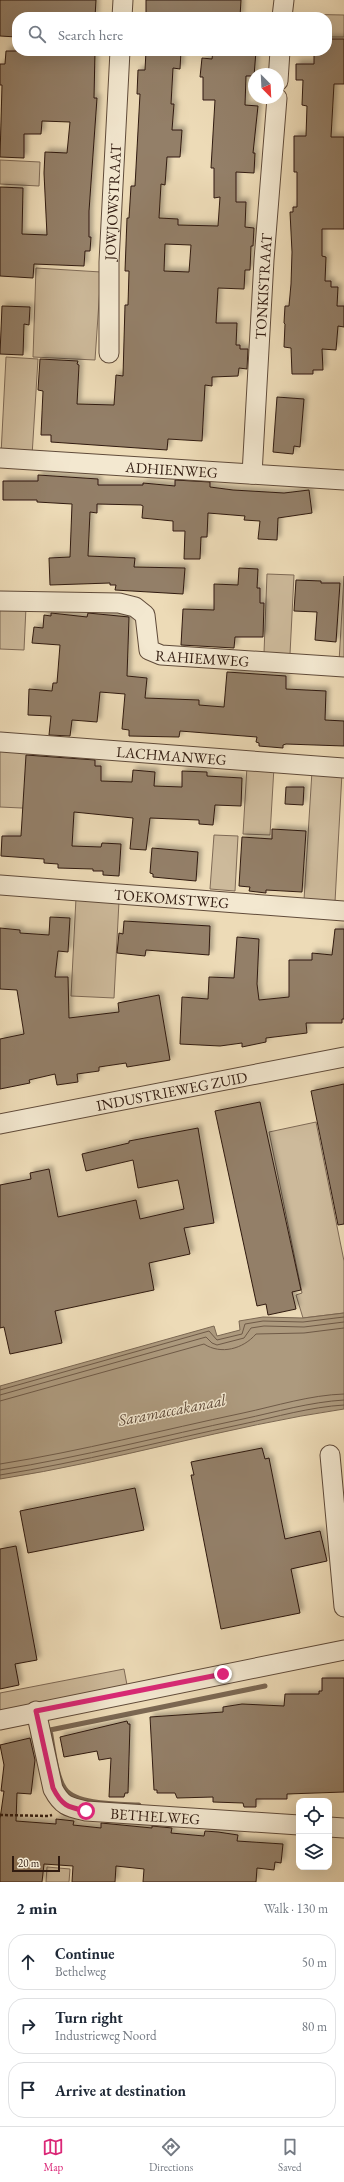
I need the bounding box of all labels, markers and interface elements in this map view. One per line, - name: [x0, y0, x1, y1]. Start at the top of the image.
- search box: [12, 12, 332, 56]
- icon: search: [26, 23, 48, 45]
- text: Search here: [58, 25, 123, 44]
- north arrow: [248, 68, 284, 104]
- street label: JOWJOWSTRAAT: [99, 142, 125, 263]
- street label: TONKISTRAAT: [250, 232, 276, 340]
- street label: ADHIENWEG: [124, 456, 218, 481]
- street label: RAHIEMWEG: [155, 645, 250, 670]
- street label: LACHMANWEG: [116, 741, 227, 769]
- street label: TOEKOMSTWEG: [113, 884, 230, 912]
- street label: INDUSTRIEWEG ZUID: [95, 1067, 249, 1115]
- water label: Saramaccakanaal: [116, 1389, 228, 1431]
- route end: [214, 1665, 232, 1683]
- map controls: [296, 1798, 332, 1870]
- button: locate: [296, 1798, 332, 1834]
- route start: [77, 1802, 95, 1820]
- street label: BETHELWEG: [110, 1803, 201, 1828]
- button: layers: [296, 1834, 332, 1870]
- scale bar: [12, 1854, 60, 1873]
- text: 20 m: [18, 1856, 39, 1870]
- text: 2 min: [16, 1897, 57, 1919]
- text: Walk · 130 m: [264, 1900, 328, 1917]
- text: Continue: [55, 1944, 115, 1963]
- icon: ahead: [17, 1951, 39, 1973]
- text: 50 m: [302, 1954, 327, 1971]
- text: Bethelweg: [55, 1963, 106, 1980]
- text: Turn right: [55, 2008, 123, 2027]
- icon: right: [17, 2015, 39, 2037]
- text: 80 m: [302, 2018, 327, 2035]
- text: Industrieweg Noord: [55, 2027, 157, 2044]
- icon: arrive: [17, 2079, 39, 2101]
- text: Arrive at destination: [55, 2081, 186, 2100]
- tab: Map: [42, 2136, 64, 2174]
- tab: Directions: [149, 2136, 193, 2174]
- tab: Saved: [278, 2136, 302, 2174]

